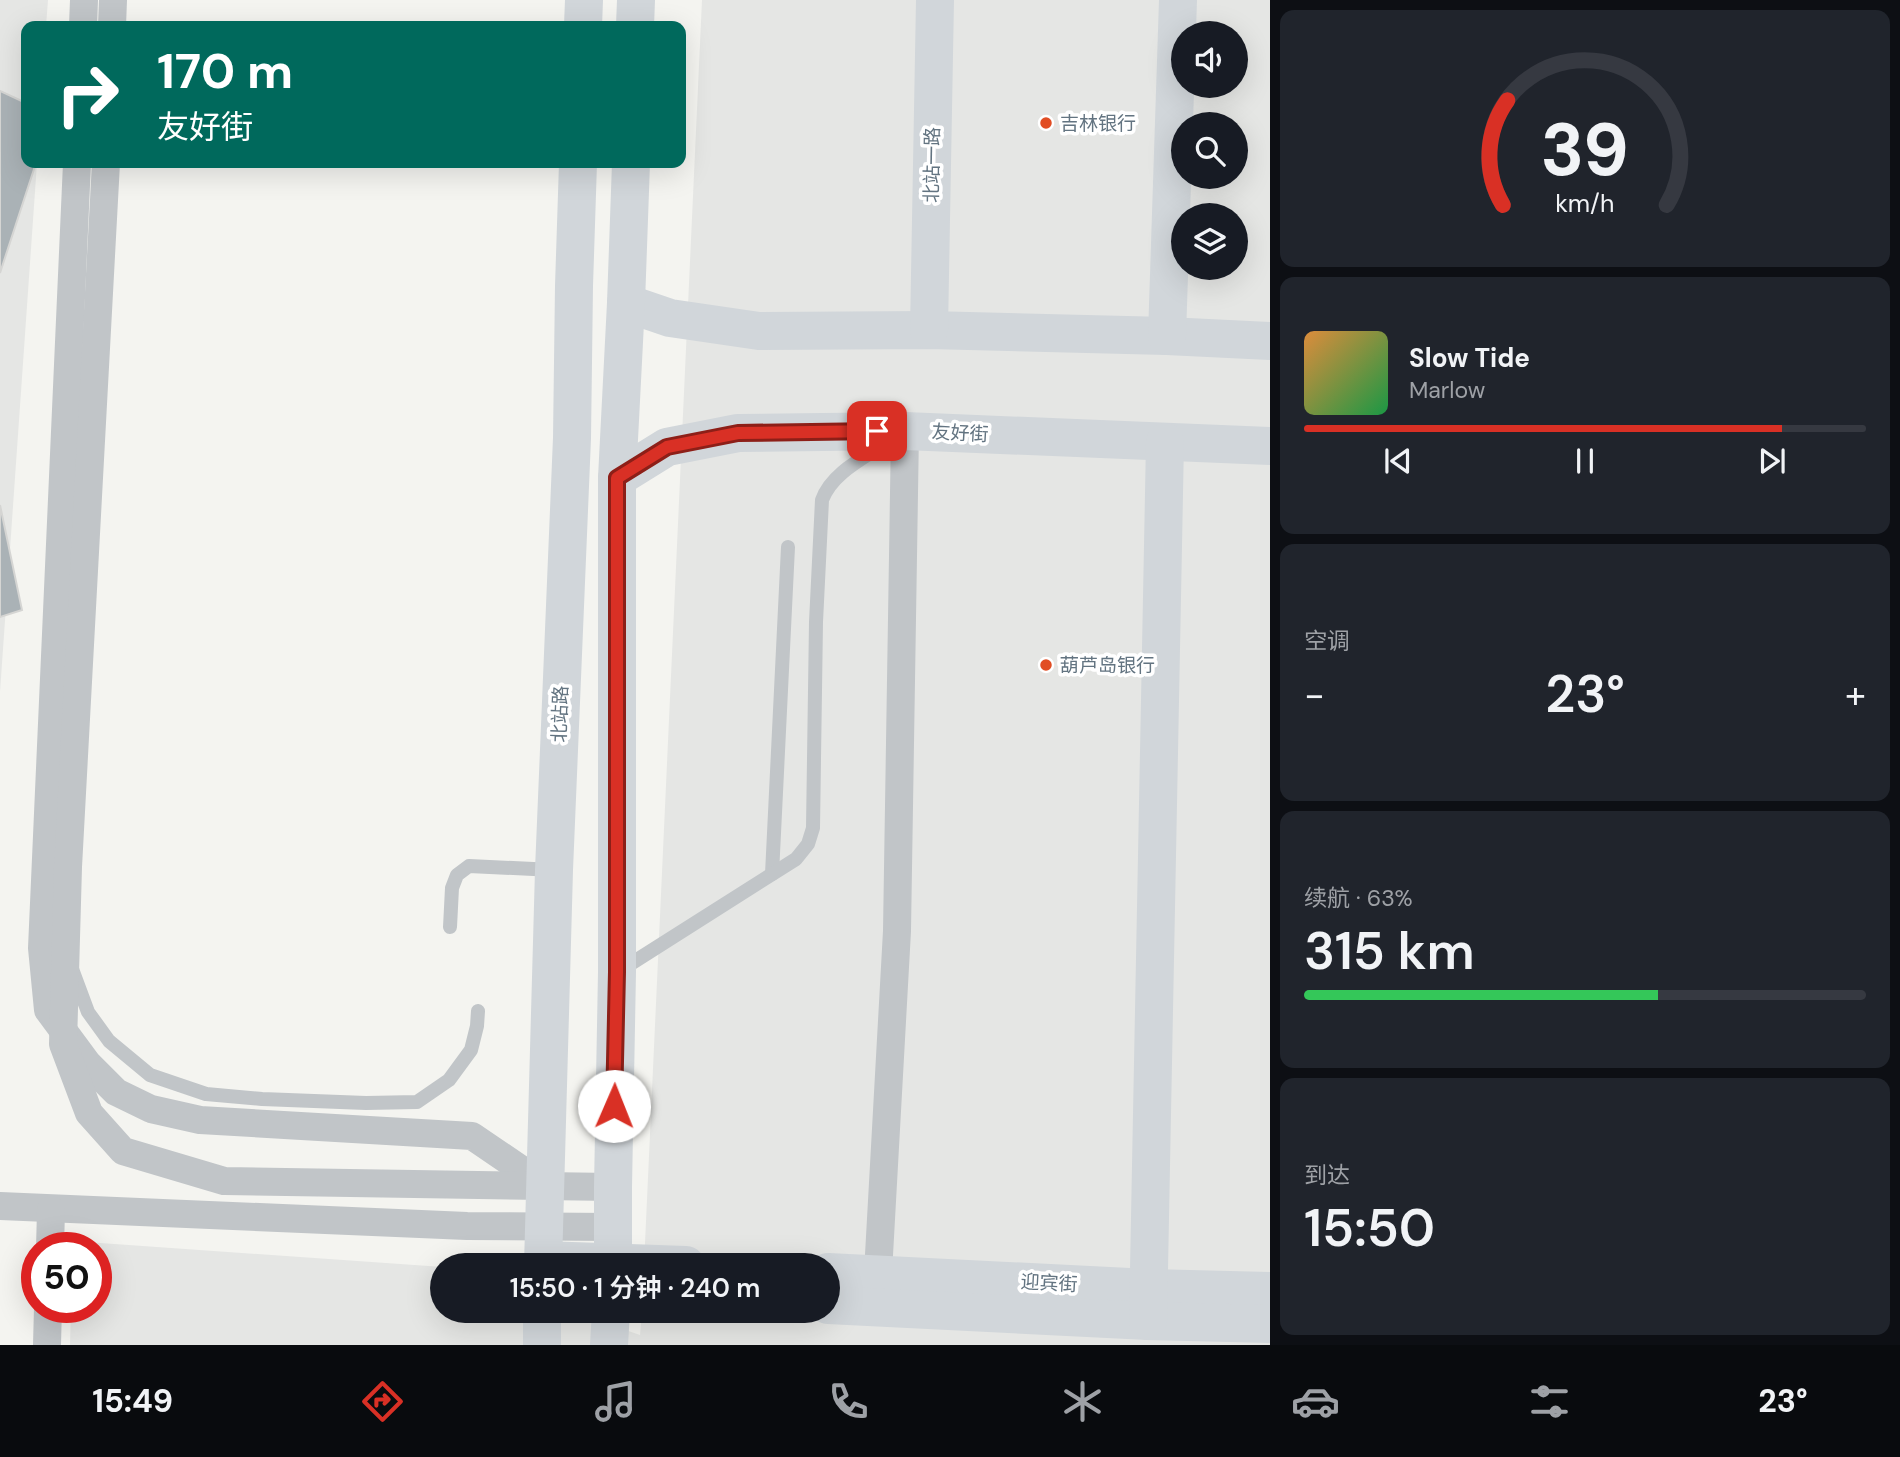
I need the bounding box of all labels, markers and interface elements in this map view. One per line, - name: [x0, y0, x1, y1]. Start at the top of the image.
- map controls: [1171, 21, 1248, 280]
- button: sound: [1171, 21, 1248, 98]
- text: 170 m: [157, 39, 293, 103]
- icon: right: [42, 49, 133, 140]
- text: 39: [1541, 103, 1629, 198]
- text: 友好街: [157, 106, 253, 148]
- place label: 吉林银行: [1060, 111, 1136, 136]
- button: search: [1171, 112, 1248, 189]
- marker: 吉林银行: [1038, 115, 1054, 131]
- street label: 北站一路: [919, 127, 945, 203]
- text: km/h: [1555, 186, 1615, 219]
- button: layers: [1171, 203, 1248, 280]
- text: Slow Tide: [1409, 341, 1530, 375]
- text: Marlow: [1409, 375, 1485, 405]
- pin: [847, 401, 907, 461]
- icon: arrive: [858, 412, 896, 450]
- street label: 友好街: [931, 419, 989, 447]
- icon: previous: [1379, 442, 1417, 480]
- icon: pause: [1566, 442, 1604, 480]
- icon: next: [1753, 442, 1791, 480]
- text: 空调: [1304, 626, 1350, 656]
- place label: 葫芦岛银行: [1060, 653, 1155, 678]
- marker: 葫芦岛银行: [1038, 657, 1054, 673]
- text: 23°: [1545, 660, 1625, 728]
- text: −: [1304, 670, 1325, 720]
- text: +: [1845, 670, 1866, 720]
- street label: 北站路: [547, 685, 573, 743]
- text: 续航 · 63%: [1304, 883, 1413, 913]
- text: 315 km: [1304, 917, 1475, 985]
- position arrow: [577, 1069, 651, 1143]
- text: 到达: [1304, 1160, 1350, 1190]
- text: 15:50: [1304, 1194, 1435, 1262]
- speed limit sign: 50: [21, 1232, 112, 1323]
- street label: 迎宾街: [1020, 1269, 1078, 1297]
- text: 15:50 · 1 分钟 · 240 m: [510, 1271, 760, 1305]
- icon: directions: [358, 1377, 407, 1426]
- icon: music: [591, 1377, 640, 1426]
- icon: phone: [824, 1377, 873, 1426]
- icon: climate: [1058, 1377, 1107, 1426]
- icon: car: [1291, 1377, 1340, 1426]
- icon: filters: [1525, 1377, 1574, 1426]
- text: 15:49: [92, 1380, 173, 1422]
- text: 23°: [1758, 1380, 1808, 1422]

